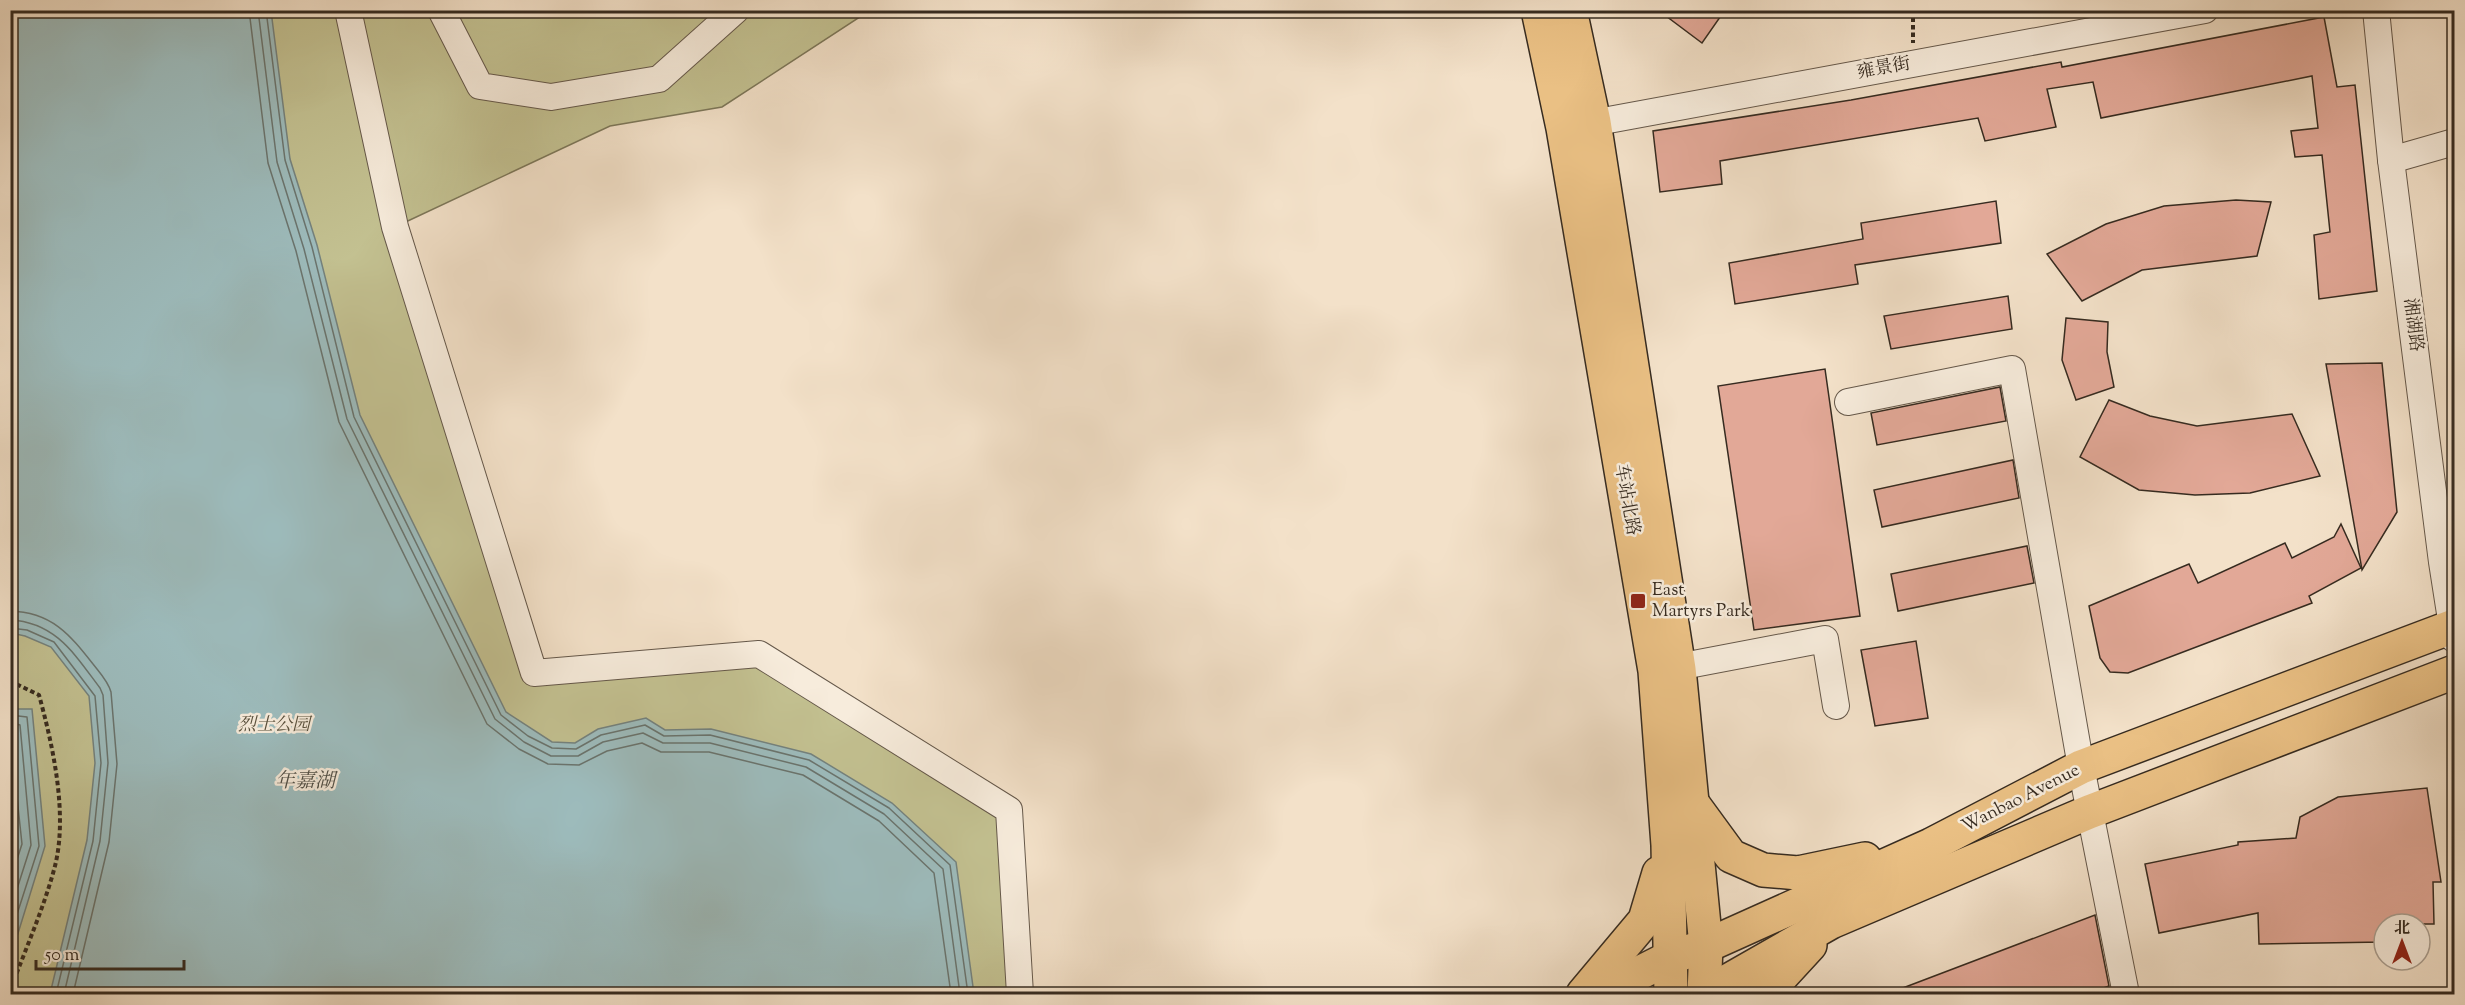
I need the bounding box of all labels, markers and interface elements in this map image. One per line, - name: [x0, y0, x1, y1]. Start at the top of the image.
- street label: 雍景街: [1855, 52, 1913, 86]
- street label: 湘湖路: [2396, 297, 2428, 353]
- street label: 车站北路: [1607, 462, 1645, 538]
- place label: East Martyrs Park: [1652, 578, 1751, 625]
- marker: East Martyrs Park: [1629, 592, 1647, 610]
- park label: 烈士公园: [238, 713, 313, 739]
- street label: Wanbao Avenue: [1957, 758, 2085, 840]
- water label: 年嘉湖: [275, 768, 338, 797]
- north arrow: [2372, 912, 2432, 972]
- text: 北: [2394, 918, 2410, 941]
- scale bar: [36, 933, 184, 971]
- text: 50 m: [44, 943, 80, 969]

